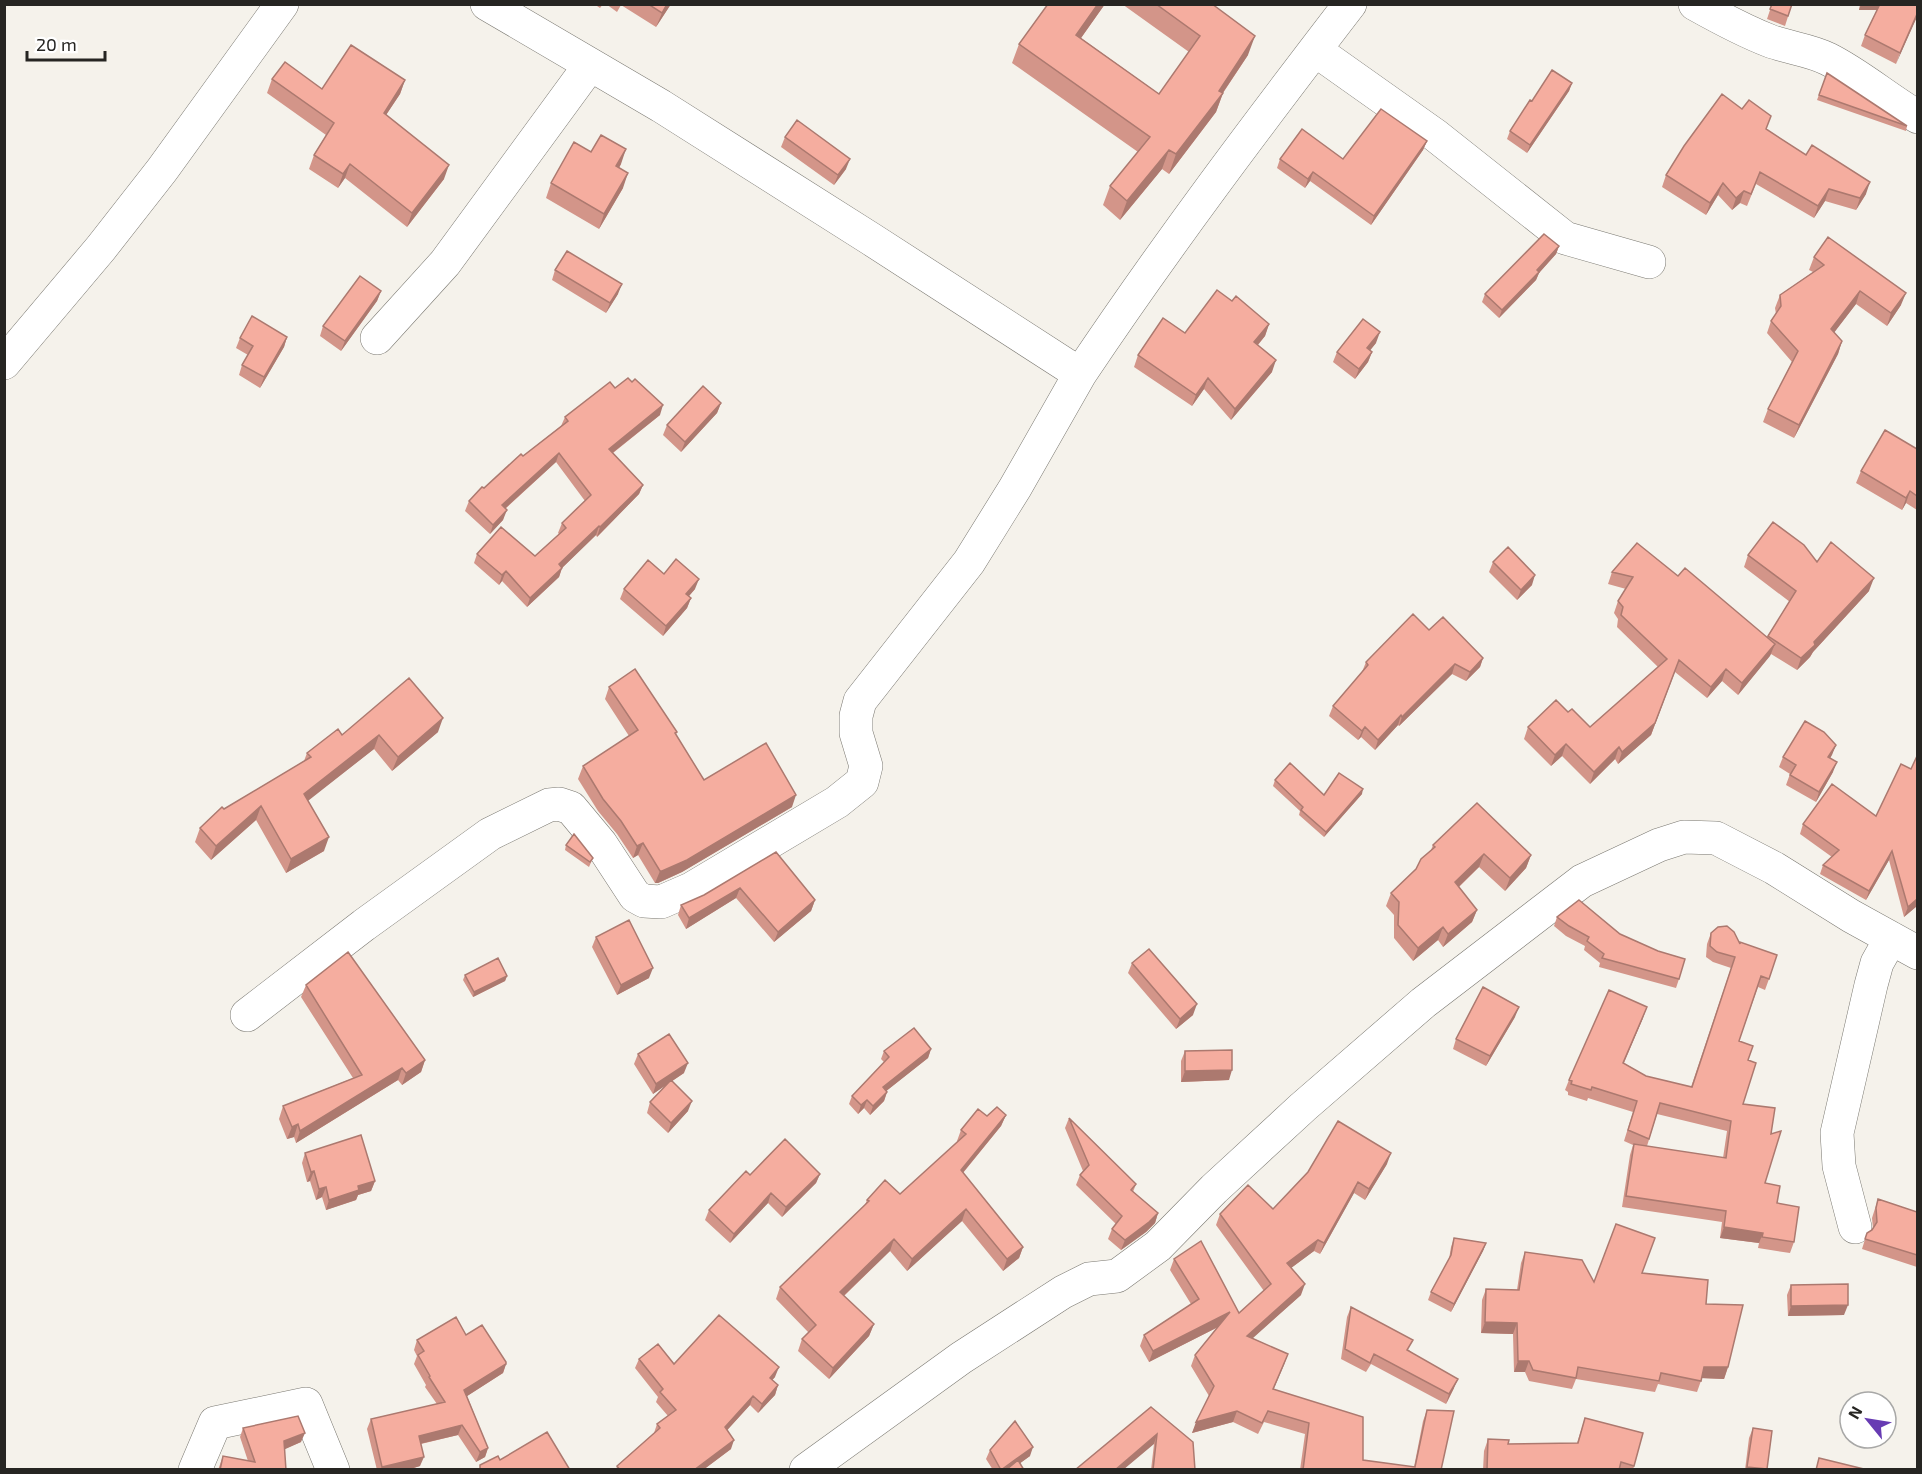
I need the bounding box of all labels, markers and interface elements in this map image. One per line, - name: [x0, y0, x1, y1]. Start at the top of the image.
- scale bar: [27, 24, 105, 62]
- text: 20 m: [36, 33, 77, 55]
- north arrow: [1838, 1390, 1898, 1450]
- text: N: [1843, 1402, 1866, 1422]

